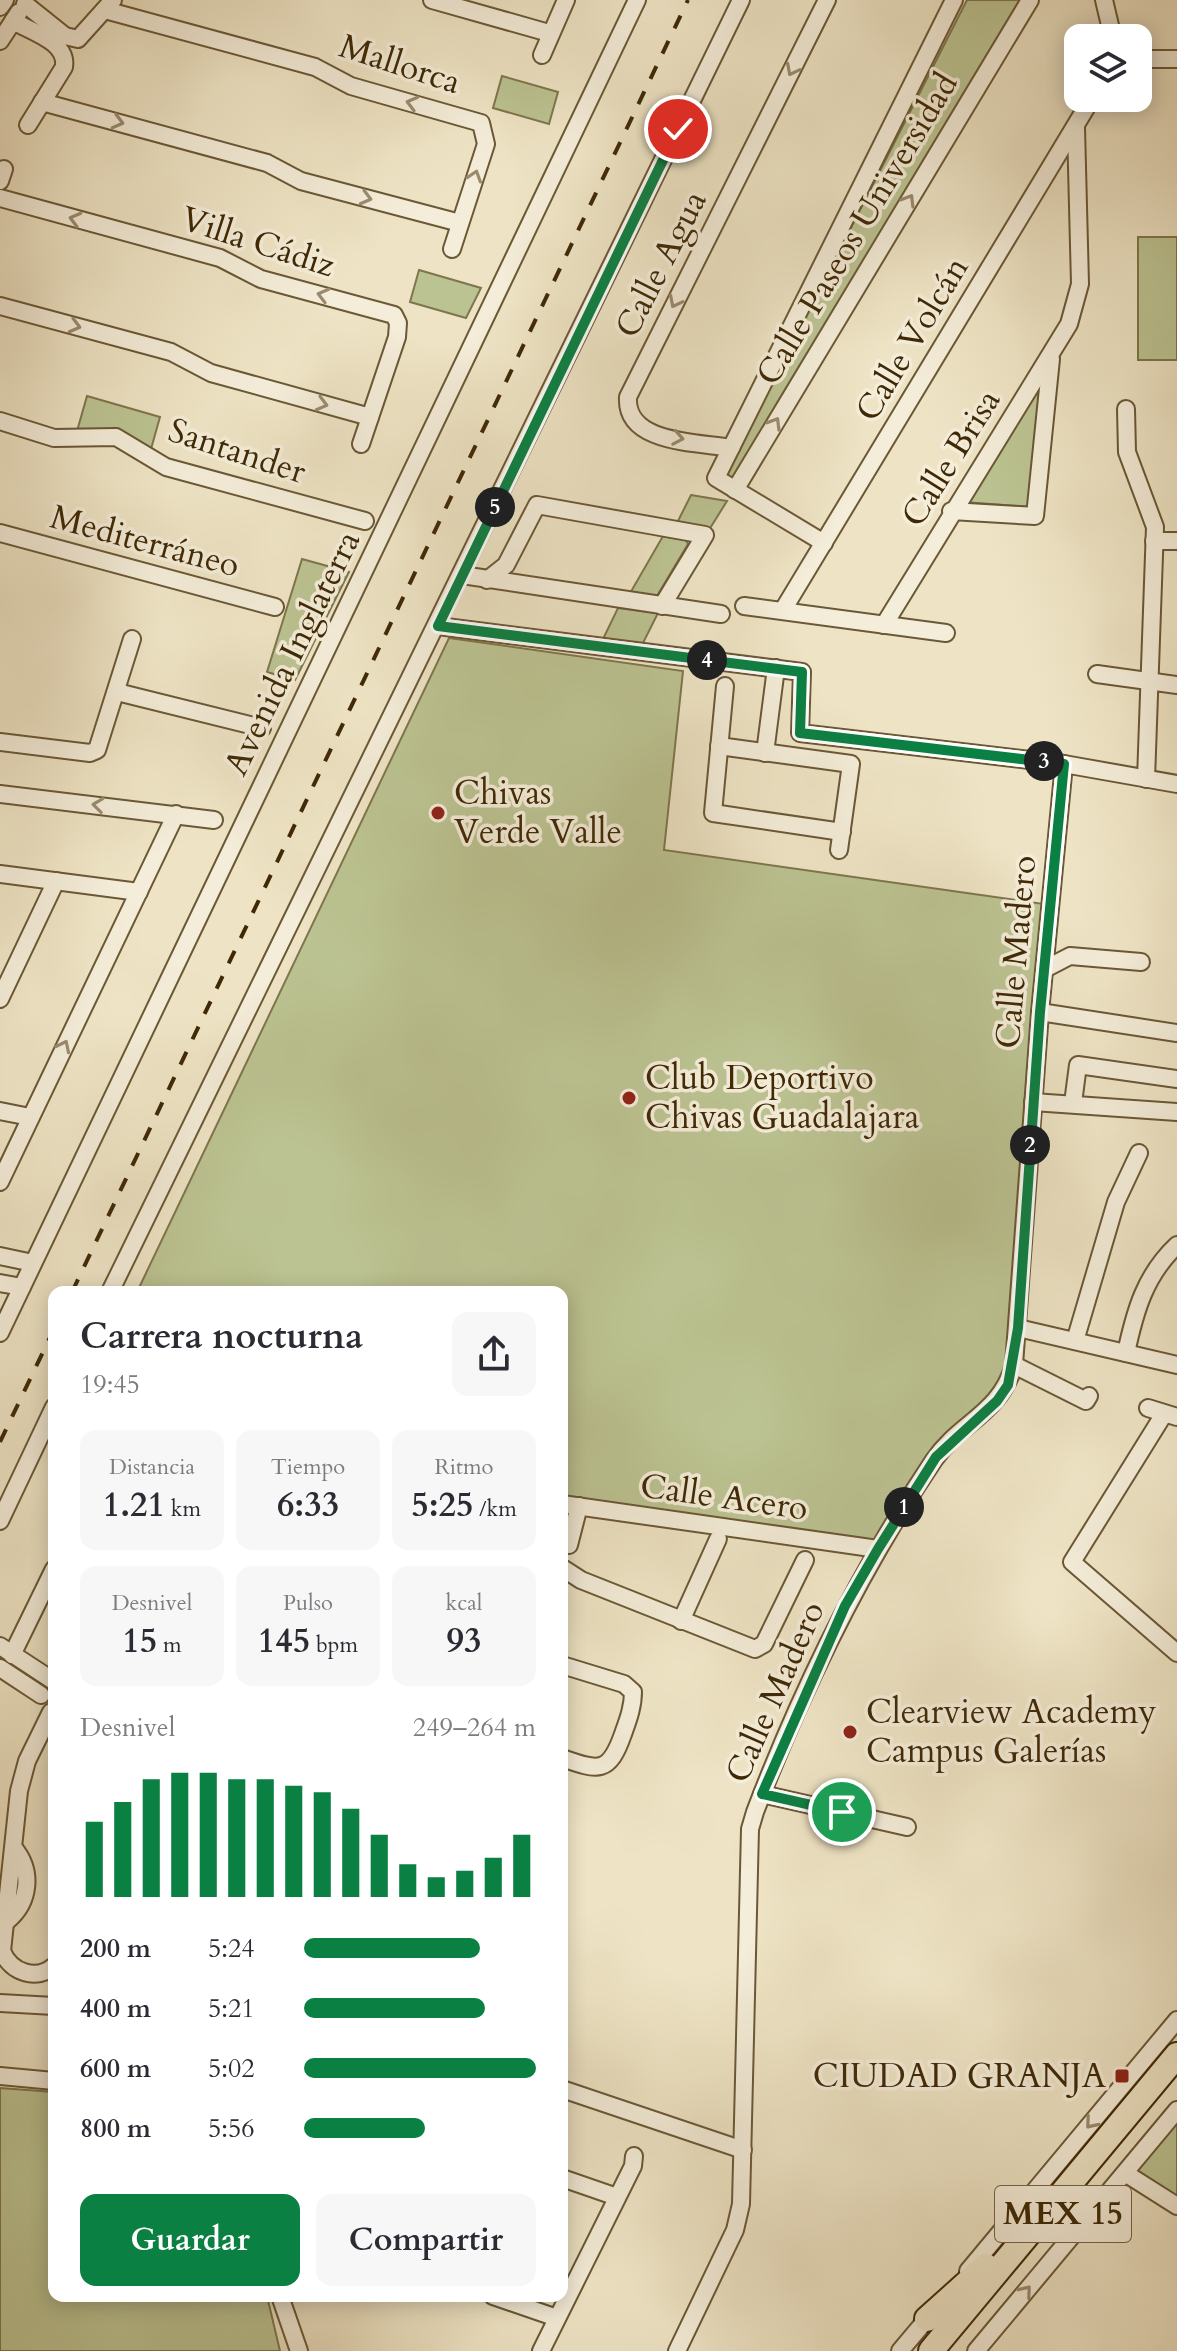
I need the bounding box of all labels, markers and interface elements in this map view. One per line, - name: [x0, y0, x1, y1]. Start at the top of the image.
- street label: Mallorca: [333, 23, 467, 105]
- map controls: [1064, 24, 1152, 112]
- button: layers: [1064, 24, 1152, 112]
- one-way arrow: [786, 61, 802, 76]
- street label: Calle Paseos Universidad: [745, 64, 969, 394]
- one-way arrow: [406, 95, 420, 112]
- pin: [644, 95, 712, 163]
- icon: check: [656, 107, 700, 151]
- one-way arrow: [110, 113, 124, 130]
- one-way arrow: [466, 170, 482, 183]
- street label: Calle Agua: [604, 182, 718, 345]
- one-way arrow: [358, 189, 372, 205]
- one-way arrow: [899, 194, 915, 209]
- street label: Villa Cádiz: [175, 196, 341, 288]
- one-way arrow: [69, 211, 83, 228]
- street label: Calle Volcán: [845, 248, 979, 430]
- one-way arrow: [316, 288, 330, 305]
- one-way arrow: [670, 294, 685, 309]
- one-way arrow: [68, 317, 82, 334]
- street label: Calle Brisa: [891, 380, 1011, 535]
- one-way arrow: [315, 395, 329, 411]
- street label: Santander: [162, 407, 312, 495]
- one-way arrow: [765, 417, 781, 432]
- one-way arrow: [671, 429, 685, 446]
- pin: 5: [475, 487, 515, 527]
- text: 5: [489, 492, 501, 522]
- street label: Mediterráneo: [45, 494, 245, 588]
- street label: Avenida Inglaterra: [213, 523, 371, 783]
- pin: 4: [687, 640, 727, 680]
- text: 4: [701, 645, 713, 675]
- pin: 3: [1024, 741, 1064, 781]
- text: 3: [1038, 746, 1050, 776]
- place label: Chivas Verde Valle: [454, 770, 622, 855]
- one-way arrow: [91, 797, 104, 814]
- marker: Chivas Verde Valle: [429, 804, 447, 822]
- street label: Calle Madero: [985, 854, 1047, 1050]
- one-way arrow: [54, 1040, 70, 1055]
- place label: Club Deportivo Chivas Guadalajara: [645, 1055, 920, 1140]
- marker: Club Deportivo Chivas Guadalajara: [620, 1089, 638, 1107]
- pin: 2: [1010, 1125, 1050, 1165]
- text: 2: [1024, 1130, 1036, 1160]
- text: Carrera nocturna: [80, 1312, 363, 1361]
- button: share: [452, 1312, 536, 1396]
- text: 19:45: [80, 1367, 140, 1402]
- text: Distancia: [109, 1452, 195, 1482]
- text: Tiempo: [271, 1452, 345, 1482]
- text: Ritmo: [435, 1452, 493, 1482]
- street label: Calle Acero: [637, 1462, 811, 1532]
- text: 1.21: [103, 1482, 165, 1528]
- text: 6:33: [277, 1482, 339, 1528]
- text: 5:25: [411, 1482, 473, 1528]
- pin: 1: [884, 1487, 924, 1527]
- text: 1: [898, 1492, 910, 1522]
- text: km: [165, 1494, 201, 1524]
- text: /km: [473, 1494, 517, 1524]
- text: Desnivel: [112, 1588, 192, 1618]
- text: Pulso: [283, 1588, 333, 1618]
- text: kcal: [446, 1588, 482, 1618]
- street label: Calle Madero: [715, 1594, 835, 1790]
- text: 15: [122, 1618, 157, 1664]
- text: 145: [258, 1618, 310, 1664]
- text: 93: [447, 1618, 481, 1664]
- text: m: [157, 1630, 182, 1660]
- text: bpm: [310, 1630, 358, 1660]
- place label: Clearview Academy Campus Galerías: [866, 1689, 1156, 1774]
- text: Desnivel: [80, 1710, 175, 1745]
- text: 249–264 m: [413, 1710, 536, 1745]
- marker: Clearview Academy Campus Galerías: [841, 1723, 859, 1741]
- pin: [808, 1778, 876, 1846]
- icon: arrive: [820, 1790, 864, 1834]
- text: 200 m: [80, 1931, 151, 1966]
- text: 5:24: [208, 1931, 255, 1966]
- text: 400 m: [80, 1991, 151, 2026]
- text: 5:21: [208, 1991, 255, 2026]
- text: 600 m: [80, 2051, 151, 2086]
- text: 5:02: [208, 2051, 255, 2086]
- place label: CIUDAD GRANJA: [813, 2053, 1107, 2099]
- marker: CIUDAD GRANJA: [1113, 2067, 1131, 2085]
- text: 800 m: [80, 2111, 151, 2146]
- text: 5:56: [208, 2111, 255, 2146]
- one-way arrow: [1086, 2113, 1101, 2128]
- road number: MEX 15: [995, 2186, 1131, 2242]
- button: Guardar: [80, 2194, 300, 2286]
- button: Compartir: [316, 2194, 536, 2286]
- one-way arrow: [1016, 2286, 1031, 2300]

